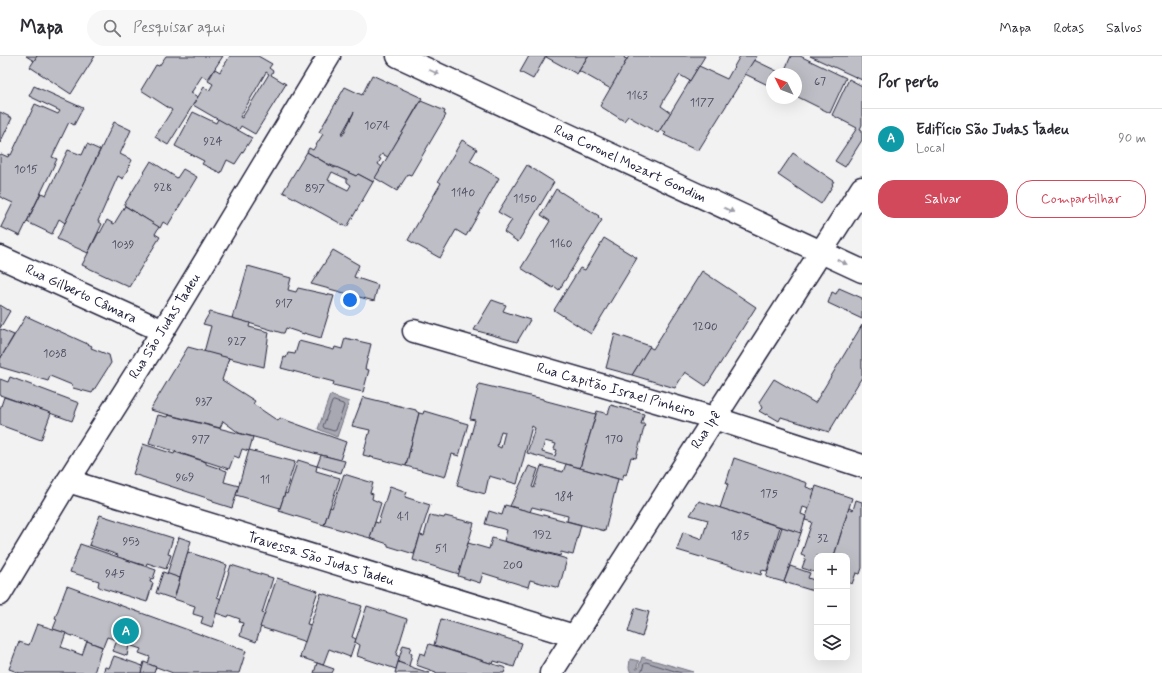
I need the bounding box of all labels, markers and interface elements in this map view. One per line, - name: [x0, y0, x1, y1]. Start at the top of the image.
- search box: [87, 10, 367, 46]
- text: Mapa: [20, 15, 63, 40]
- icon: search: [101, 17, 123, 39]
- text: Pesquisar aqui: [133, 18, 225, 38]
- text: Mapa: [1000, 19, 1031, 37]
- text: Rotas: [1053, 19, 1084, 37]
- text: Salvos: [1106, 19, 1142, 37]
- north arrow: [766, 68, 802, 104]
- one-way arrow: [428, 69, 439, 75]
- text: Por perto: [878, 71, 939, 93]
- house number: 67: [814, 74, 826, 90]
- house number: 1163: [626, 88, 648, 104]
- house number: 1177: [690, 95, 714, 111]
- house number: 1074: [364, 118, 390, 134]
- text: Edifício São Judas Tadeu: [916, 120, 1069, 140]
- street label: Rua Coronel Mozart Gondim: [551, 121, 709, 207]
- text: A: [887, 130, 895, 147]
- text: 90 m: [1118, 130, 1146, 147]
- house number: 924: [203, 134, 223, 150]
- text: Local: [916, 140, 945, 157]
- house number: 1015: [14, 162, 38, 178]
- house number: 928: [154, 180, 172, 196]
- button: Salvar: [878, 180, 1008, 218]
- button: Compartilhar: [1016, 180, 1146, 218]
- house number: 897: [305, 181, 326, 197]
- house number: 1140: [451, 185, 475, 201]
- house number: 1150: [513, 191, 537, 207]
- one-way arrow: [724, 207, 735, 213]
- house number: 1160: [550, 236, 573, 252]
- house number: 1039: [111, 237, 135, 253]
- one-way arrow: [836, 259, 847, 265]
- street label: Rua Gilberto Câmara: [22, 260, 140, 328]
- street label: Rua São Judas Tadeu: [125, 269, 205, 382]
- your location: [340, 290, 360, 310]
- house number: 917: [275, 296, 293, 312]
- house number: 1200: [692, 319, 718, 335]
- house number: 927: [228, 334, 247, 350]
- house number: 1038: [43, 346, 67, 362]
- street label: Rua Capitão Israel Pinheiro: [535, 359, 697, 421]
- house number: 937: [195, 394, 213, 410]
- street label: Rua Ipê: [687, 407, 725, 453]
- house number: 977: [192, 432, 211, 448]
- house number: 170: [605, 432, 623, 448]
- house number: 969: [176, 470, 194, 486]
- house number: 11: [260, 472, 270, 488]
- house number: 175: [760, 486, 778, 502]
- house number: 184: [554, 489, 574, 505]
- house number: 41: [397, 509, 409, 525]
- house number: 192: [532, 527, 552, 543]
- street label: Travessa São Judas Tadeu: [245, 528, 397, 590]
- house number: 185: [731, 528, 750, 544]
- house number: 32: [817, 531, 829, 547]
- house number: 953: [122, 534, 140, 550]
- house number: 51: [435, 541, 447, 557]
- map controls: [814, 553, 850, 661]
- button: +: [814, 553, 850, 589]
- house number: 200: [503, 558, 523, 574]
- house number: 945: [105, 566, 125, 582]
- button: −: [814, 589, 850, 625]
- pin: A: [113, 616, 139, 646]
- button: layers: [814, 625, 850, 661]

